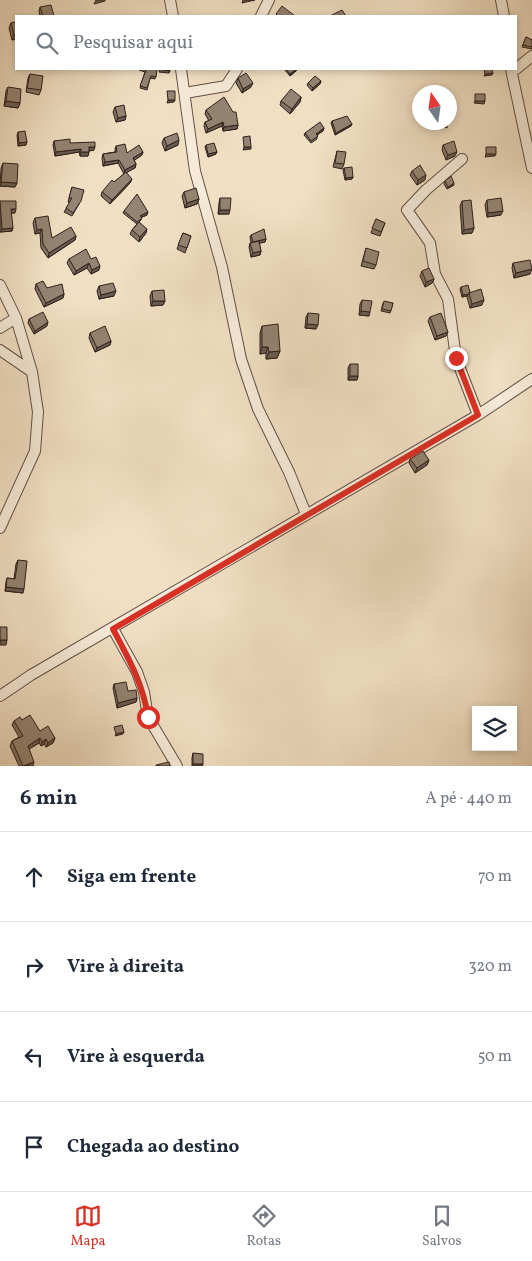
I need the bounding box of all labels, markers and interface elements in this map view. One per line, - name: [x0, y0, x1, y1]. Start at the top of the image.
- search box: [15, 15, 517, 70]
- icon: search: [33, 29, 61, 57]
- text: Pesquisar aqui: [73, 30, 193, 56]
- north arrow: [412, 85, 457, 130]
- route end: [445, 347, 468, 370]
- route start: [137, 706, 160, 729]
- map controls: [472, 706, 517, 751]
- button: layers: [472, 706, 517, 751]
- text: 6 min: [20, 784, 77, 813]
- text: A pé · 440 m: [425, 788, 512, 810]
- icon: ahead: [20, 863, 48, 891]
- text: Siga em frente: [67, 864, 196, 890]
- text: 70 m: [478, 866, 512, 888]
- icon: right: [20, 953, 48, 981]
- text: Vire à direita: [67, 954, 184, 980]
- text: 320 m: [468, 956, 512, 978]
- icon: left: [20, 1043, 48, 1071]
- text: Vire à esquerda: [67, 1044, 205, 1070]
- text: 50 m: [478, 1046, 512, 1068]
- icon: arrive: [20, 1133, 48, 1161]
- text: Chegada ao destino: [67, 1134, 239, 1160]
- tab: Mapa: [70, 1202, 105, 1251]
- tab: Rotas: [246, 1202, 281, 1251]
- tab: Salvos: [422, 1202, 462, 1251]

